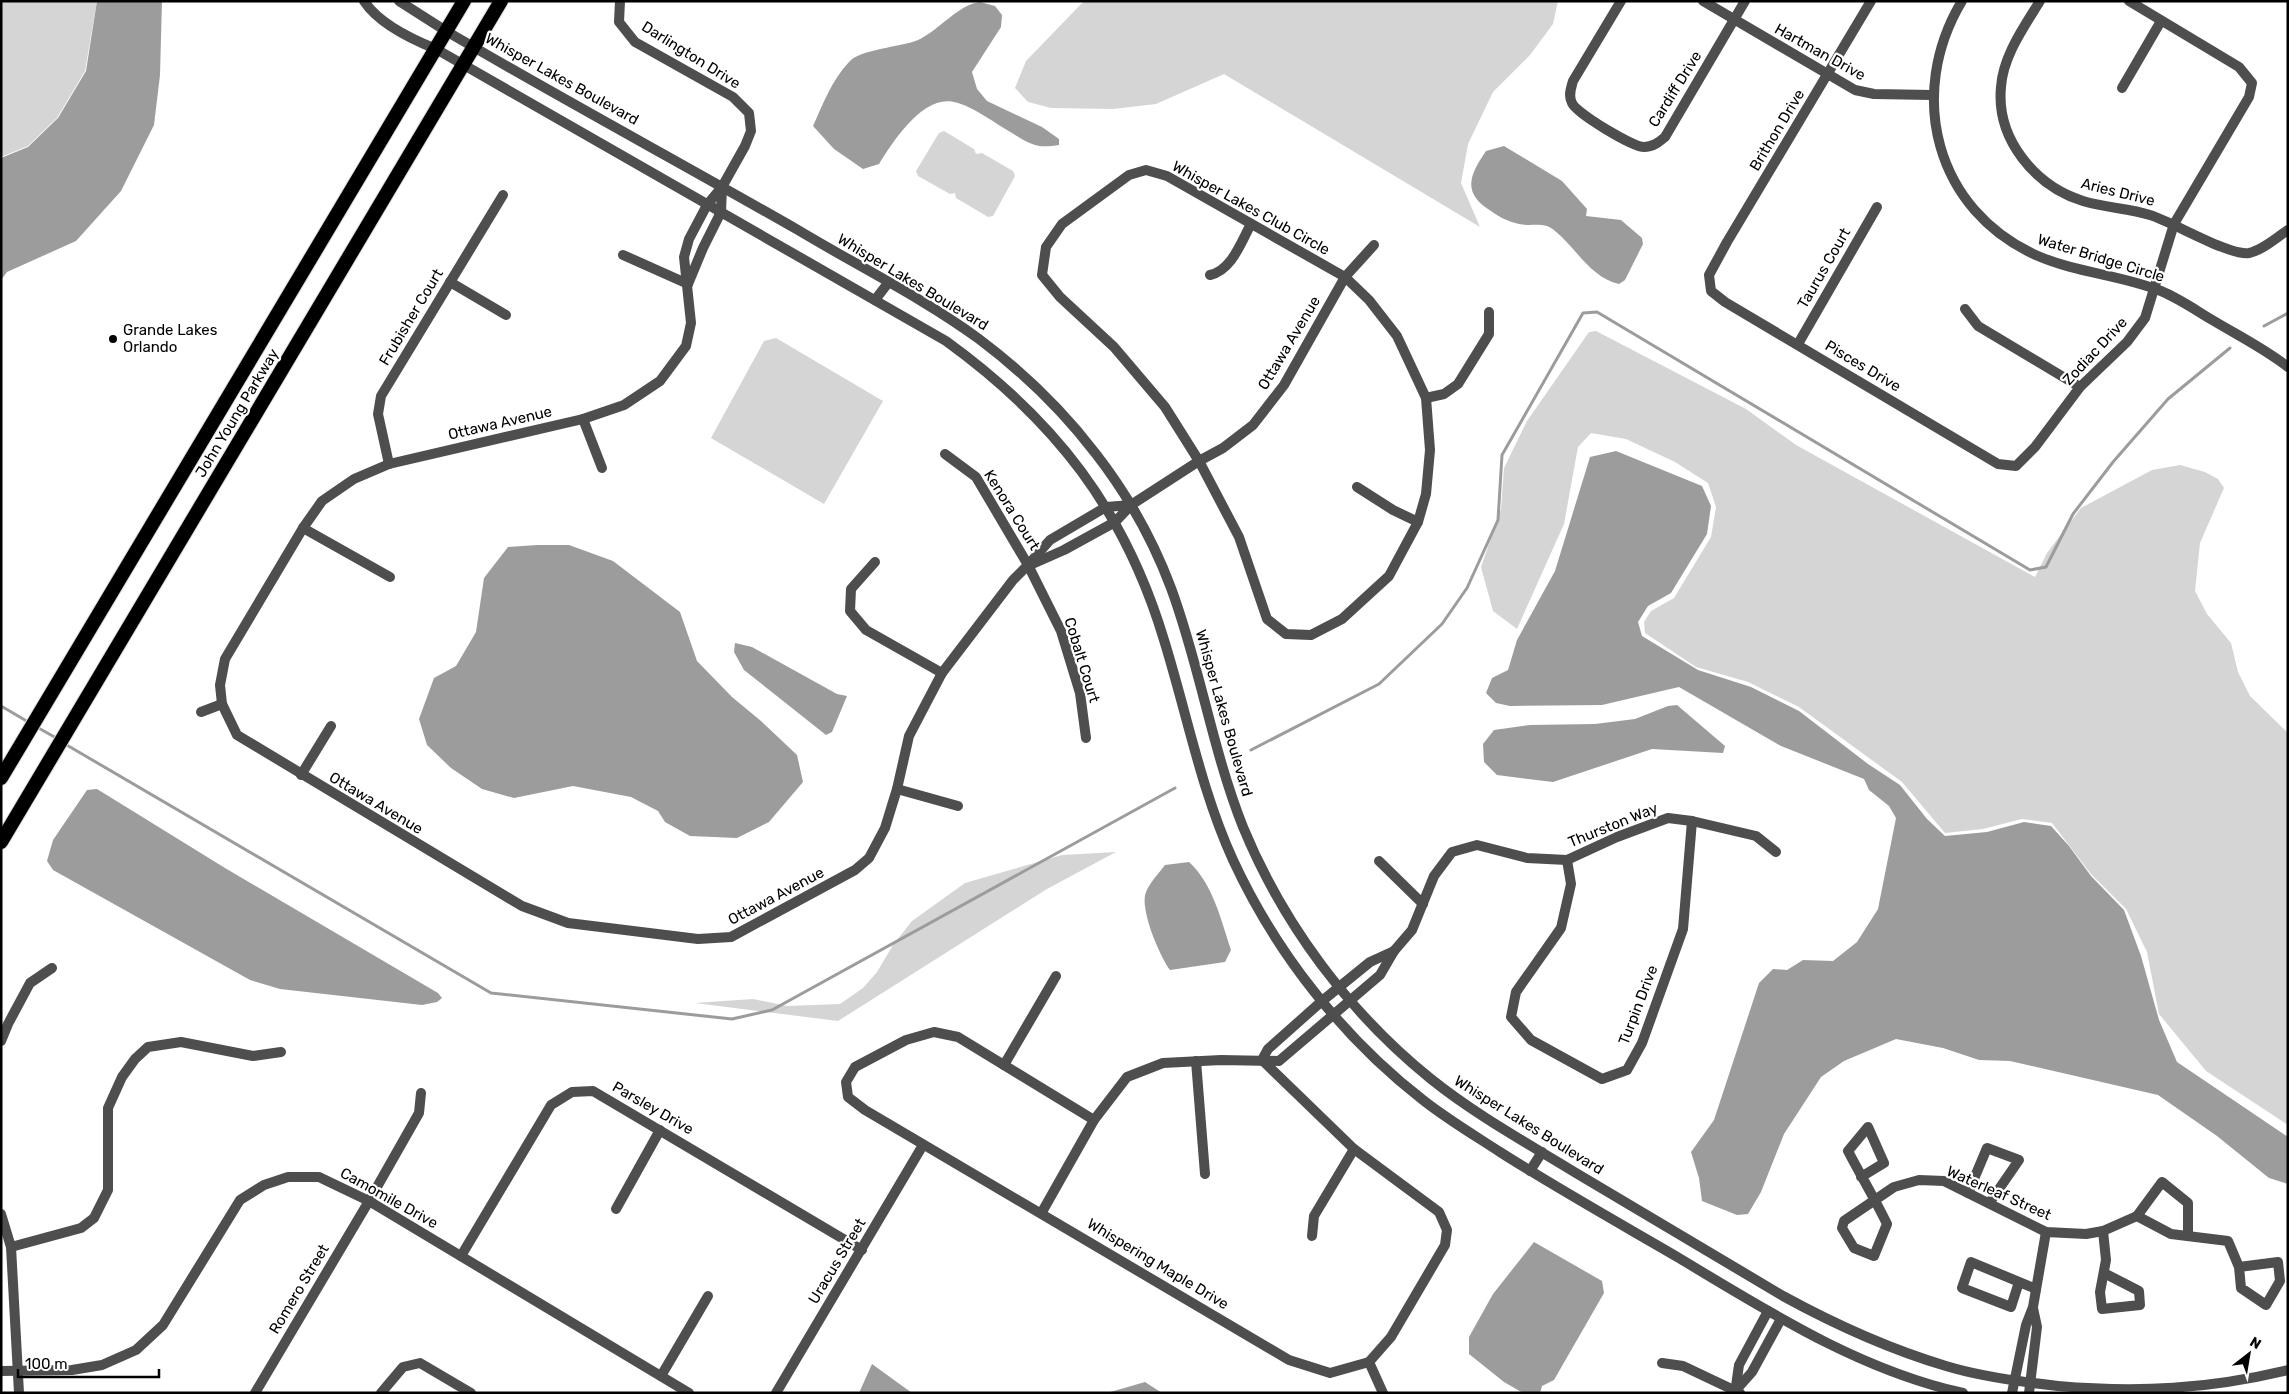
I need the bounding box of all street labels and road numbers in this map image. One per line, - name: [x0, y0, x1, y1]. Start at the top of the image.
- street label: Darlington Drive: [638, 17, 744, 93]
- street label: Hartman Drive: [1771, 20, 1869, 84]
- street label: Whisper Lakes Boulevard: [482, 29, 642, 129]
- street label: Cardiff Drive: [1645, 48, 1705, 130]
- street label: Brithon Drive: [1746, 86, 1808, 174]
- street label: Whisper Lakes Club Circle: [1169, 157, 1333, 259]
- street label: Aries Drive: [2079, 174, 2157, 210]
- street label: Taurus Court: [1794, 224, 1854, 311]
- street label: Whisper Lakes Boulevard: [834, 230, 992, 334]
- street label: Water Bridge Circle: [2035, 230, 2167, 286]
- street label: Frubisher Court: [375, 265, 447, 368]
- street label: Ottawa Avenue: [1254, 293, 1324, 393]
- street label: Zodiac Drive: [2059, 313, 2131, 389]
- street label: Pisces Drive: [1822, 336, 1904, 396]
- street label: John Young Parkway: [191, 345, 283, 481]
- street label: Ottawa Avenue: [446, 402, 554, 444]
- street label: Kenora Court: [980, 466, 1044, 554]
- street label: Cobalt Court: [1061, 615, 1104, 705]
- street label: Whisper Lakes Boulevard: [1192, 627, 1256, 799]
- street label: Ottawa Avenue: [326, 768, 426, 838]
- street label: Thurston Way: [1566, 799, 1660, 851]
- street label: Ottawa Avenue: [725, 863, 827, 929]
- street label: Turpin Drive: [1615, 963, 1661, 1047]
- street label: Whisper Lakes Boulevard: [1451, 1072, 1607, 1178]
- street label: Parsley Drive: [609, 1078, 697, 1138]
- street label: Waterleaf Street: [1944, 1162, 2054, 1224]
- street label: Camomile Drive: [337, 1164, 441, 1232]
- street label: Uracus Street: [804, 1215, 870, 1307]
- street label: Whispering Maple Drive: [1084, 1215, 1232, 1313]
- street label: Romero Street: [265, 1241, 333, 1337]

